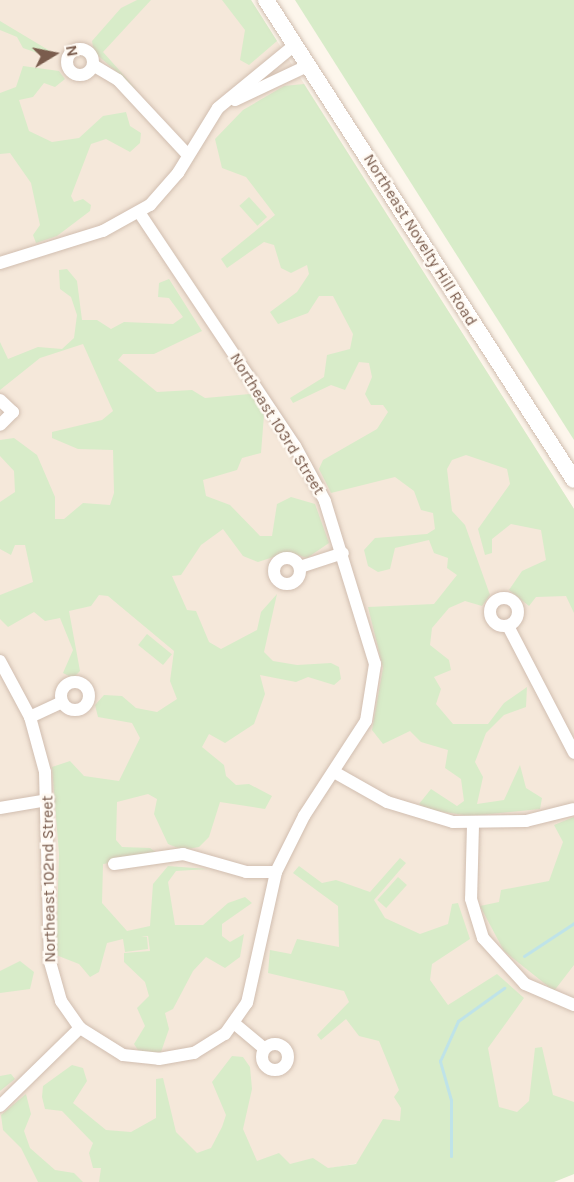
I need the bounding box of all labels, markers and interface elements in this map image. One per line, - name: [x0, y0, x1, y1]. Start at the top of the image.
- north arrow: [24, 24, 84, 84]
- text: N: [62, 43, 83, 58]
- street label: Northeast Novelty Hill Road: [359, 150, 481, 330]
- street label: Northeast 103rd Street: [226, 350, 328, 498]
- street label: Northeast 102nd Street: [38, 795, 60, 963]

